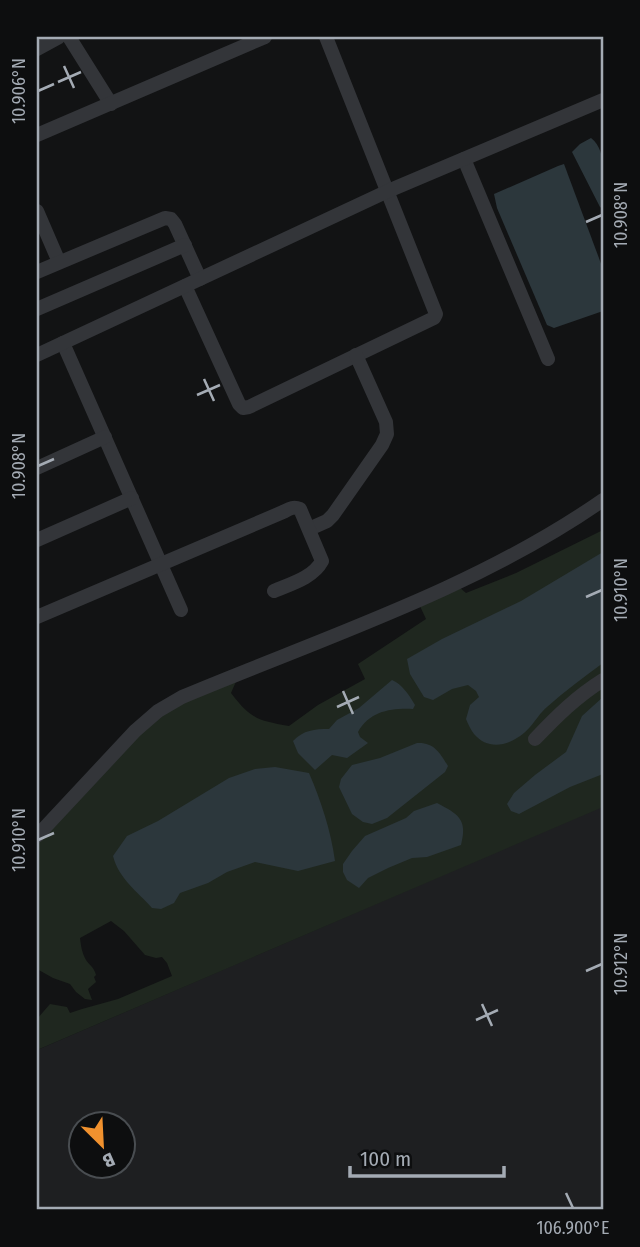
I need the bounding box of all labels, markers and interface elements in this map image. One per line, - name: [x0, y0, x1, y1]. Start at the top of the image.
- text: 10.906°N: [8, 58, 30, 124]
- text: 10.908°N: [610, 182, 632, 248]
- text: 10.908°N: [8, 433, 30, 499]
- text: 10.910°N: [610, 558, 632, 622]
- text: 10.910°N: [8, 808, 30, 872]
- text: 10.912°N: [610, 933, 632, 995]
- north arrow: [66, 1110, 136, 1180]
- scale bar: [350, 1135, 504, 1179]
- text: 100 m: [360, 1146, 411, 1172]
- text: B: [99, 1147, 118, 1173]
- text: 106.900°E: [536, 1217, 610, 1239]

